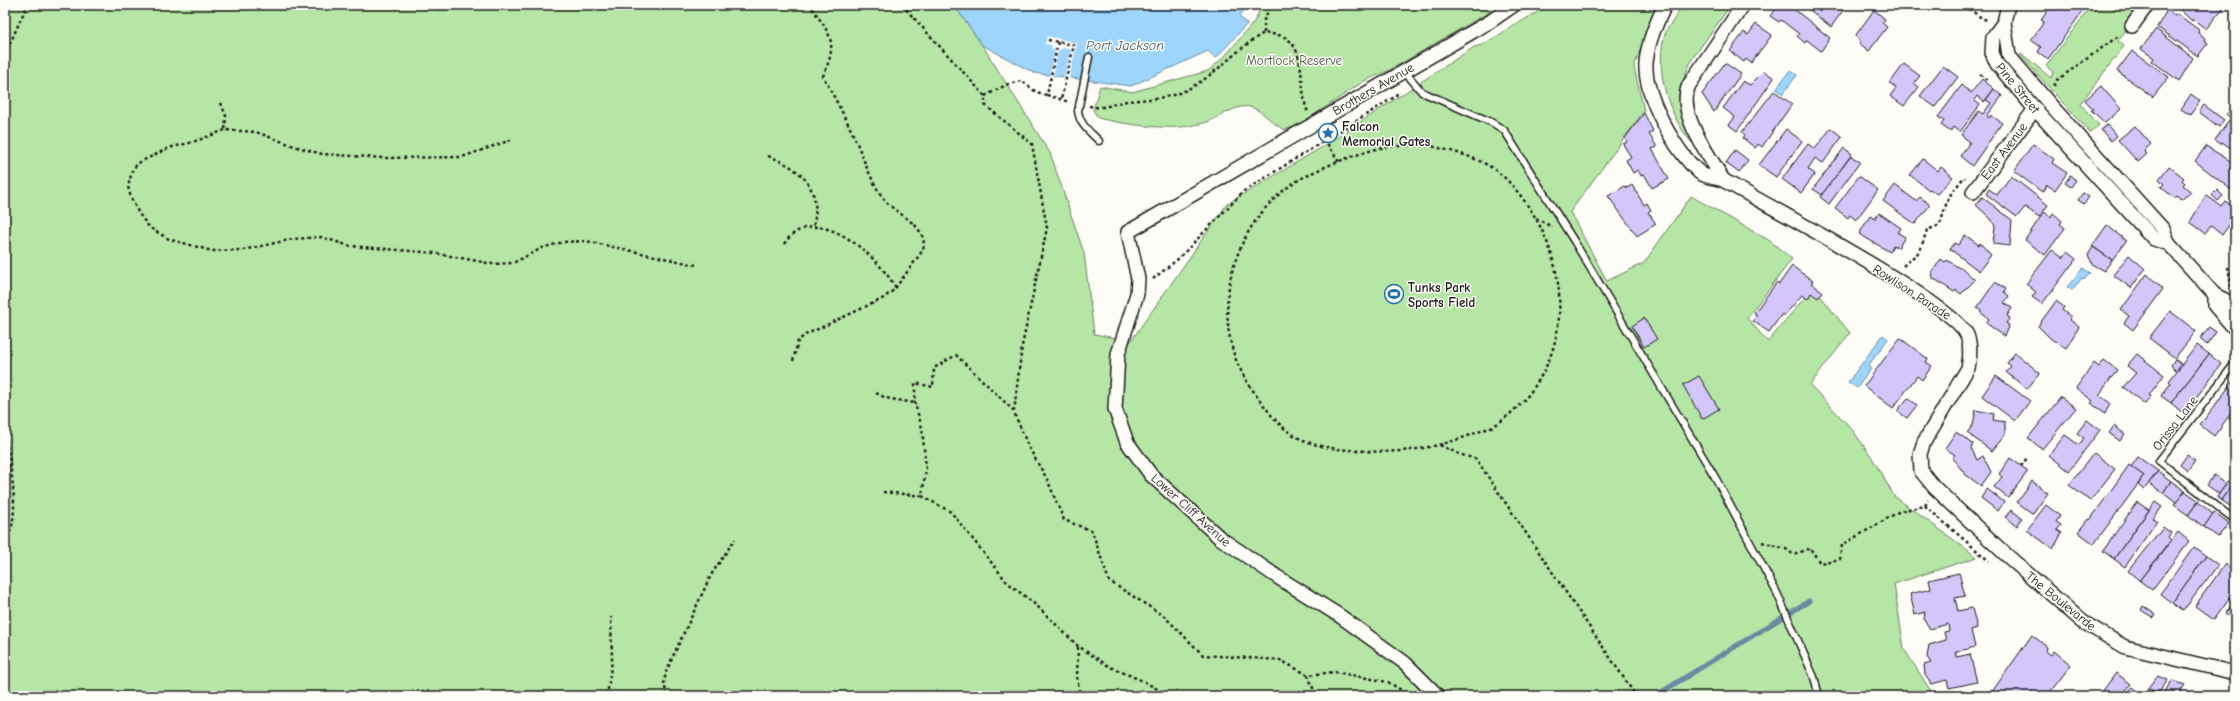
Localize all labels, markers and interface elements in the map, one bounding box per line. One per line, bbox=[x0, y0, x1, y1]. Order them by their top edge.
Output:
water label: Port Jackson bbox=[1086, 37, 1164, 54]
park label: Mortlock Reserve bbox=[1246, 53, 1343, 68]
street label: Brothers Avenue bbox=[1330, 59, 1417, 118]
street label: Pine Street bbox=[1993, 60, 2044, 117]
place label: Falcon Memorial Gates bbox=[1342, 119, 1431, 149]
street label: East Avenue bbox=[1978, 119, 2031, 183]
place icon: Falcon Memorial Gates bbox=[1317, 122, 1339, 144]
street label: Rowlison Parade bbox=[1870, 261, 1954, 323]
place label: Tunks Park Sports Field bbox=[1408, 280, 1475, 310]
sports icon: Tunks Park Sports Field bbox=[1383, 283, 1405, 305]
street label: Orissa Lane bbox=[2149, 392, 2201, 453]
street label: Lower Cliff Avenue bbox=[1148, 470, 1234, 550]
street label: The Boulevarde bbox=[2023, 568, 2099, 634]

